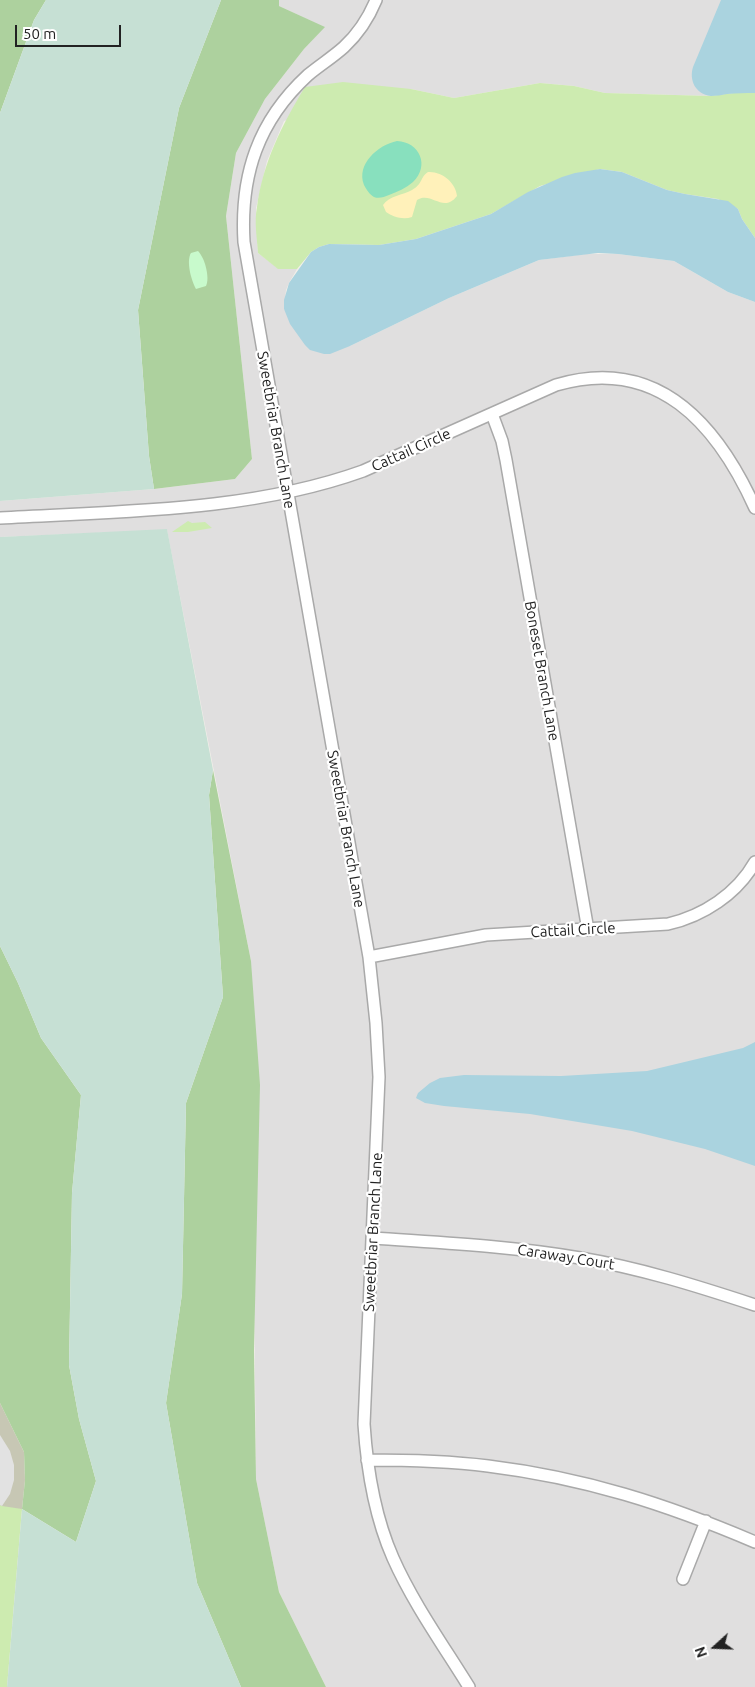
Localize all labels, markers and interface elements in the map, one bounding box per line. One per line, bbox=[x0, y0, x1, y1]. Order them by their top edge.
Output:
scale bar bbox=[18, 15, 124, 47]
text: 50 m bbox=[23, 25, 56, 42]
street label: Sweetbriar Branch Lane bbox=[253, 350, 299, 510]
street label: Cattail Circle bbox=[368, 424, 454, 476]
street label: Boneset Branch Lane bbox=[521, 600, 563, 742]
street label: Sweetbriar Branch Lane bbox=[323, 749, 369, 909]
street label: Cattail Circle bbox=[530, 919, 616, 941]
street label: Sweetbriar Branch Lane bbox=[360, 1152, 386, 1312]
street label: Caraway Court bbox=[516, 1240, 616, 1274]
north arrow bbox=[690, 1622, 740, 1672]
text: N bbox=[692, 1644, 710, 1660]

